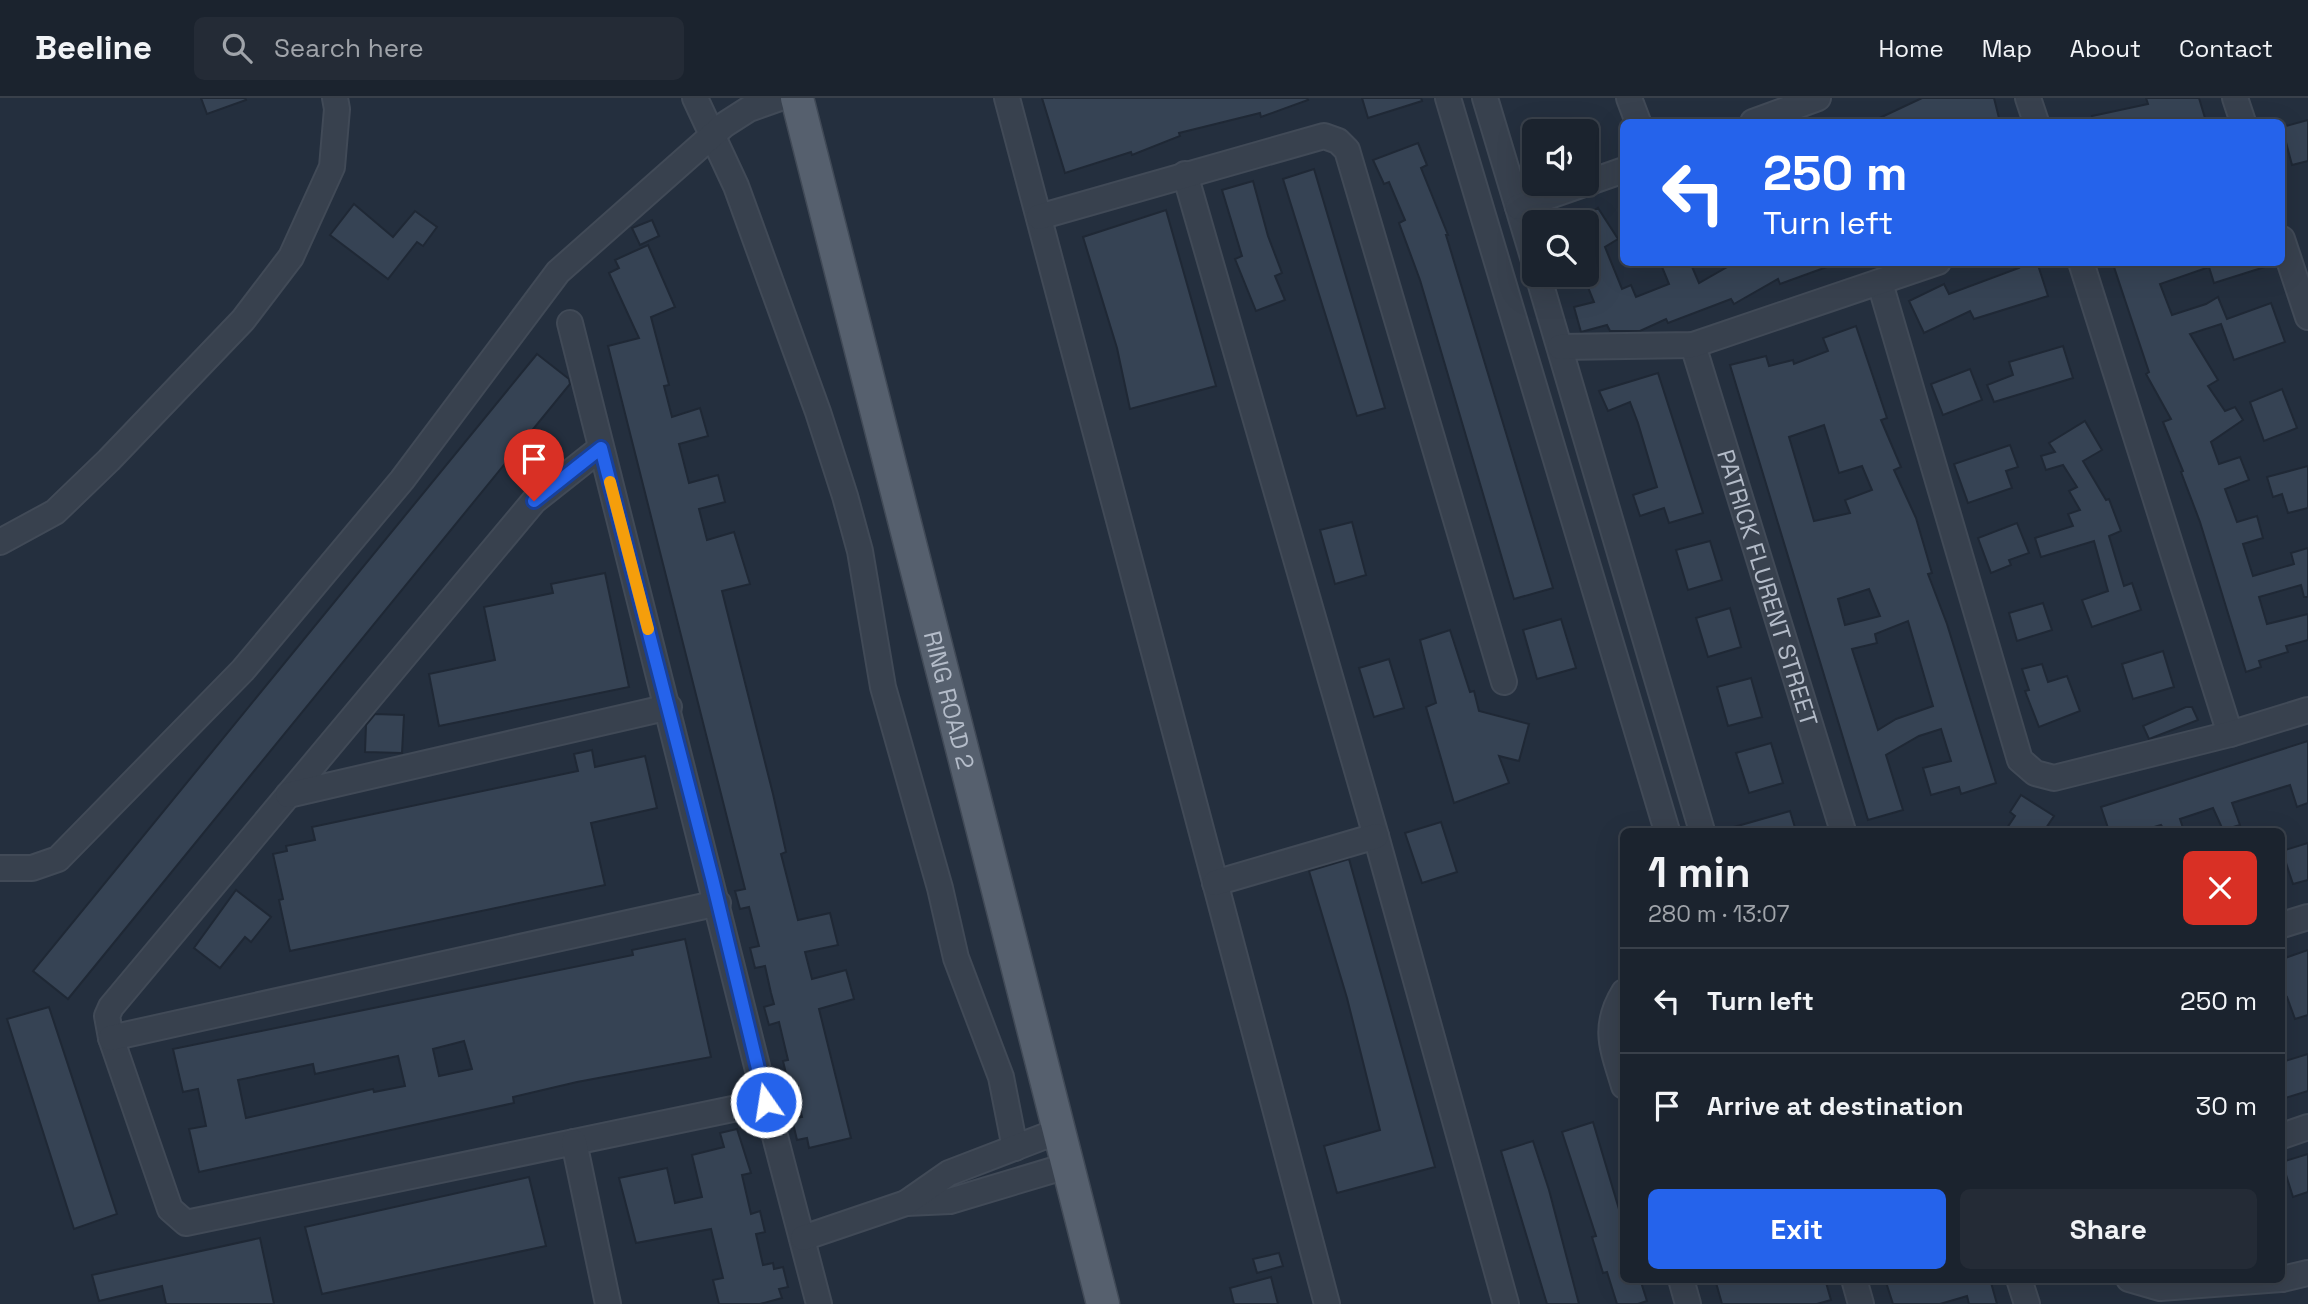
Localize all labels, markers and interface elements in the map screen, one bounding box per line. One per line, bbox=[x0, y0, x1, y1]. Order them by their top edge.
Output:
search box bbox=[194, 17, 684, 80]
text: Beeline bbox=[35, 27, 152, 69]
icon: search bbox=[218, 29, 256, 67]
text: Search here bbox=[274, 31, 424, 65]
text: Home bbox=[1878, 33, 1944, 64]
text: Map bbox=[1982, 33, 2032, 64]
text: About bbox=[2070, 33, 2141, 64]
text: Contact bbox=[2179, 33, 2273, 64]
map controls bbox=[1522, 119, 1599, 287]
button: sound bbox=[1522, 119, 1599, 196]
text: 250 m bbox=[1763, 142, 1908, 204]
icon: left bbox=[1648, 147, 1739, 238]
text: Turn left bbox=[1763, 203, 1893, 243]
button: search bbox=[1522, 210, 1599, 287]
pin bbox=[504, 429, 564, 501]
icon: arrive bbox=[515, 440, 553, 478]
street label: PATRICK FLURENT STREET bbox=[1711, 445, 1825, 730]
street label: RING ROAD 2 bbox=[917, 627, 982, 772]
text: 1 min bbox=[1648, 846, 1751, 899]
button: close bbox=[2183, 851, 2257, 925]
text: 280 m · 13:07 bbox=[1648, 899, 1789, 929]
icon: left bbox=[1648, 982, 1686, 1020]
text: Turn left bbox=[1707, 984, 1814, 1018]
text: 250 m bbox=[2180, 984, 2257, 1018]
position arrow bbox=[729, 1065, 803, 1139]
icon: arrive bbox=[1648, 1087, 1686, 1125]
text: Arrive at destination bbox=[1707, 1089, 1964, 1123]
text: 30 m bbox=[2196, 1089, 2257, 1123]
button: Exit bbox=[1648, 1189, 1946, 1269]
button: Share bbox=[1960, 1189, 2257, 1269]

